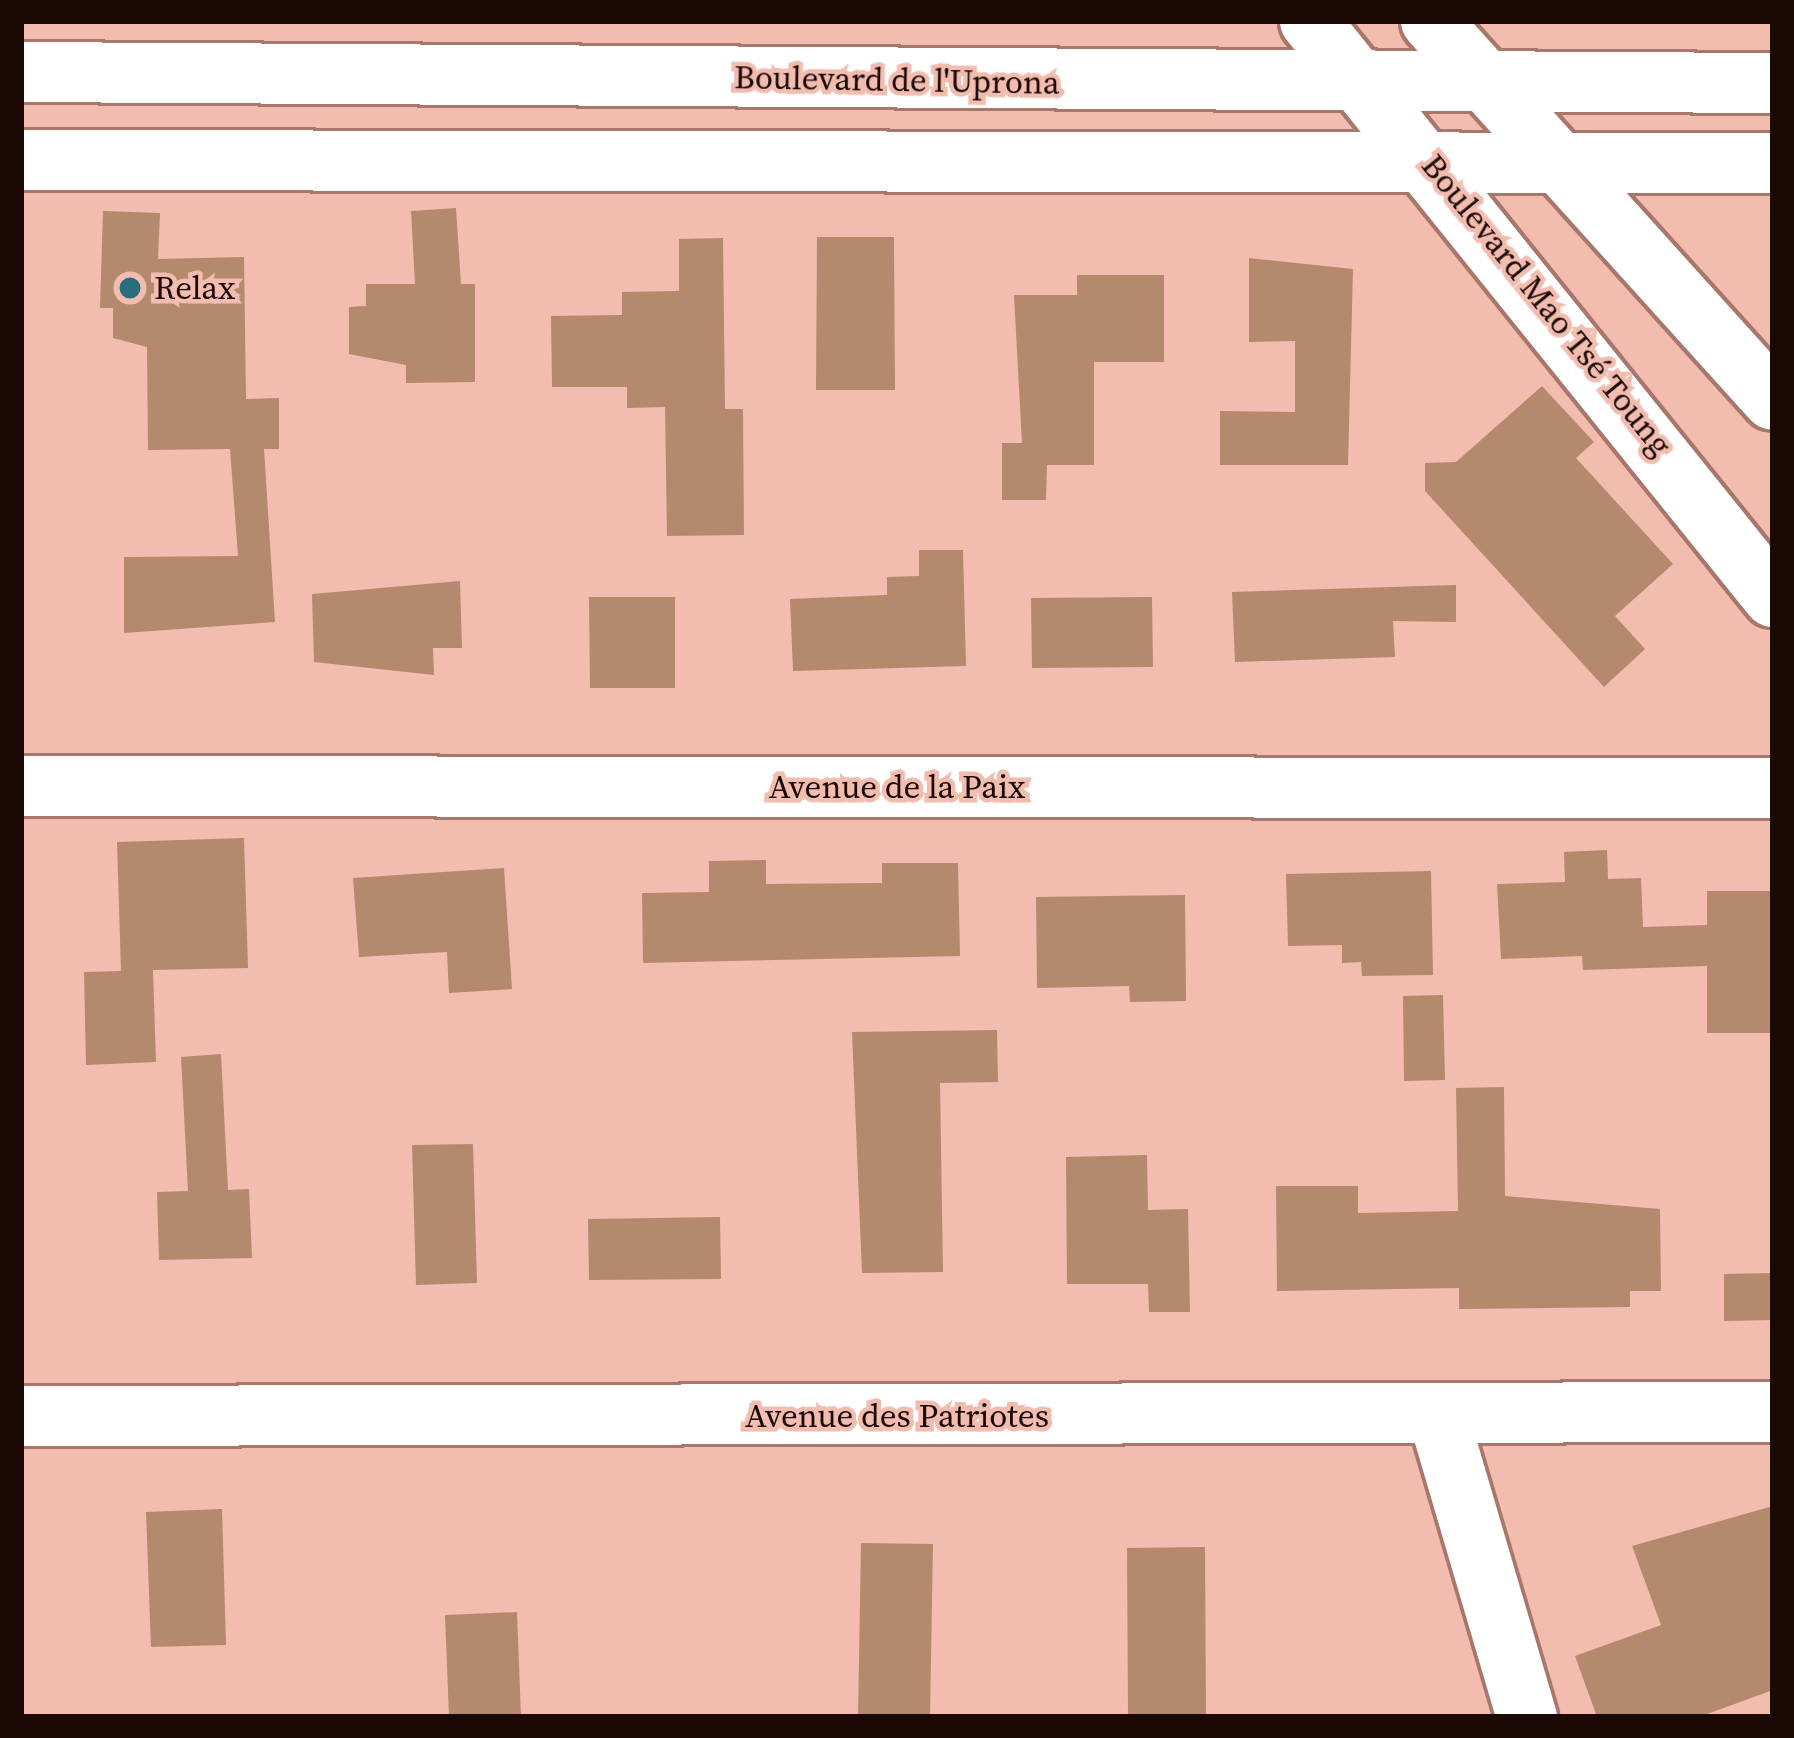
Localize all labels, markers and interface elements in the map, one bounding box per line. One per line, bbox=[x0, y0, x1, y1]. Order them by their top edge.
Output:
street label: Boulevard de l'Uprona bbox=[734, 57, 1060, 103]
street label: Boulevard Mao Tsé Toung bbox=[1413, 146, 1681, 464]
place label: Relax bbox=[154, 268, 235, 308]
marker: Relax bbox=[117, 275, 143, 301]
street label: Avenue de la Paix bbox=[769, 767, 1025, 807]
street label: Avenue des Patriotes bbox=[745, 1396, 1049, 1436]

